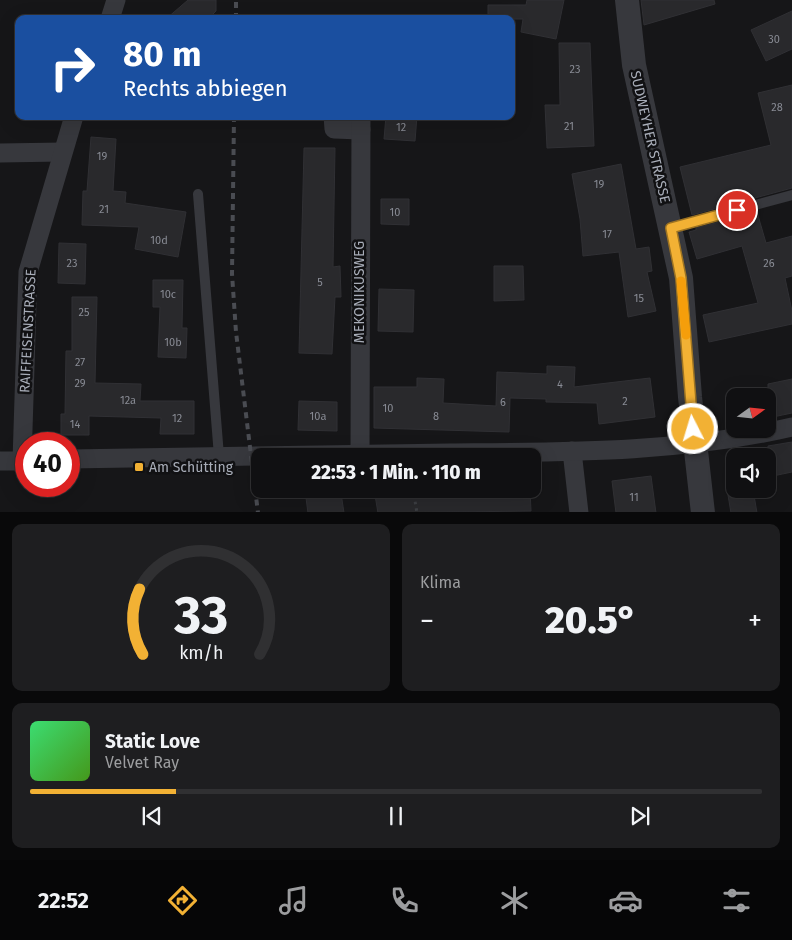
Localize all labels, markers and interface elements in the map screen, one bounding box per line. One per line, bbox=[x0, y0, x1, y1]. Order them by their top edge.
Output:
text: 80 m bbox=[123, 33, 202, 75]
house number: 30 bbox=[768, 33, 780, 46]
icon: right bbox=[40, 35, 105, 100]
house number: 23 bbox=[570, 63, 580, 76]
street label: SUDWEYHER STRASSE bbox=[626, 69, 674, 205]
text: Rechts abbiegen bbox=[123, 75, 288, 102]
house number: 28 bbox=[771, 101, 783, 114]
house number: 21 bbox=[564, 120, 574, 133]
house number: 12 bbox=[396, 121, 406, 134]
house number: 19 bbox=[97, 150, 107, 163]
house number: 19 bbox=[594, 178, 604, 191]
pin bbox=[716, 189, 758, 231]
icon: arrive bbox=[723, 196, 751, 224]
house number: 21 bbox=[99, 203, 109, 216]
house number: 10 bbox=[390, 206, 400, 219]
house number: 17 bbox=[602, 228, 612, 241]
house number: 10d bbox=[150, 234, 168, 247]
street label: MEKONIKUSWEG bbox=[351, 241, 368, 343]
house number: 23 bbox=[67, 257, 77, 270]
house number: 26 bbox=[763, 257, 775, 270]
street label: RAIFFEISENSTRASSE bbox=[16, 268, 40, 394]
house number: 5 bbox=[317, 276, 323, 289]
house number: 10c bbox=[160, 288, 176, 301]
house number: 15 bbox=[634, 292, 645, 305]
house number: 25 bbox=[79, 306, 90, 319]
house number: 10b bbox=[164, 336, 182, 349]
house number: 27 bbox=[75, 356, 85, 369]
house number: 29 bbox=[74, 377, 86, 390]
house number: 4 bbox=[557, 378, 563, 391]
north arrow bbox=[726, 388, 776, 438]
map controls bbox=[726, 388, 776, 498]
house number: 12a bbox=[120, 394, 136, 407]
house number: 2 bbox=[622, 395, 628, 408]
house number: 6 bbox=[500, 396, 506, 409]
house number: 10 bbox=[383, 402, 393, 415]
position arrow bbox=[666, 402, 718, 454]
house number: 10a bbox=[310, 410, 326, 423]
house number: 8 bbox=[433, 410, 439, 423]
house number: 12 bbox=[172, 412, 182, 425]
house number: 14 bbox=[70, 418, 80, 431]
speed limit sign: 40 bbox=[15, 432, 80, 497]
button: sound bbox=[726, 448, 776, 498]
place label: Am Schütting bbox=[149, 459, 234, 476]
marker: Am Schütting bbox=[133, 461, 145, 473]
text: 22:53 · 1 Min. · 110 m bbox=[311, 461, 481, 484]
house number: 11 bbox=[629, 491, 639, 504]
text: Klima bbox=[420, 573, 461, 592]
text: 33 bbox=[173, 584, 228, 647]
text: 20.5° bbox=[545, 597, 637, 643]
text: − bbox=[420, 604, 434, 637]
text: + bbox=[748, 604, 762, 637]
text: km/h bbox=[179, 642, 223, 664]
text: Static Love bbox=[105, 730, 200, 753]
text: Velvet Ray bbox=[105, 753, 179, 772]
icon: previous bbox=[138, 802, 166, 830]
icon: pause bbox=[382, 802, 410, 830]
icon: next bbox=[626, 802, 654, 830]
icon: directions bbox=[165, 883, 200, 918]
icon: music bbox=[276, 883, 311, 918]
icon: phone bbox=[387, 883, 422, 918]
icon: climate bbox=[497, 883, 532, 918]
icon: car bbox=[608, 883, 643, 918]
icon: filters bbox=[719, 883, 754, 918]
text: 22:52 bbox=[38, 887, 89, 914]

